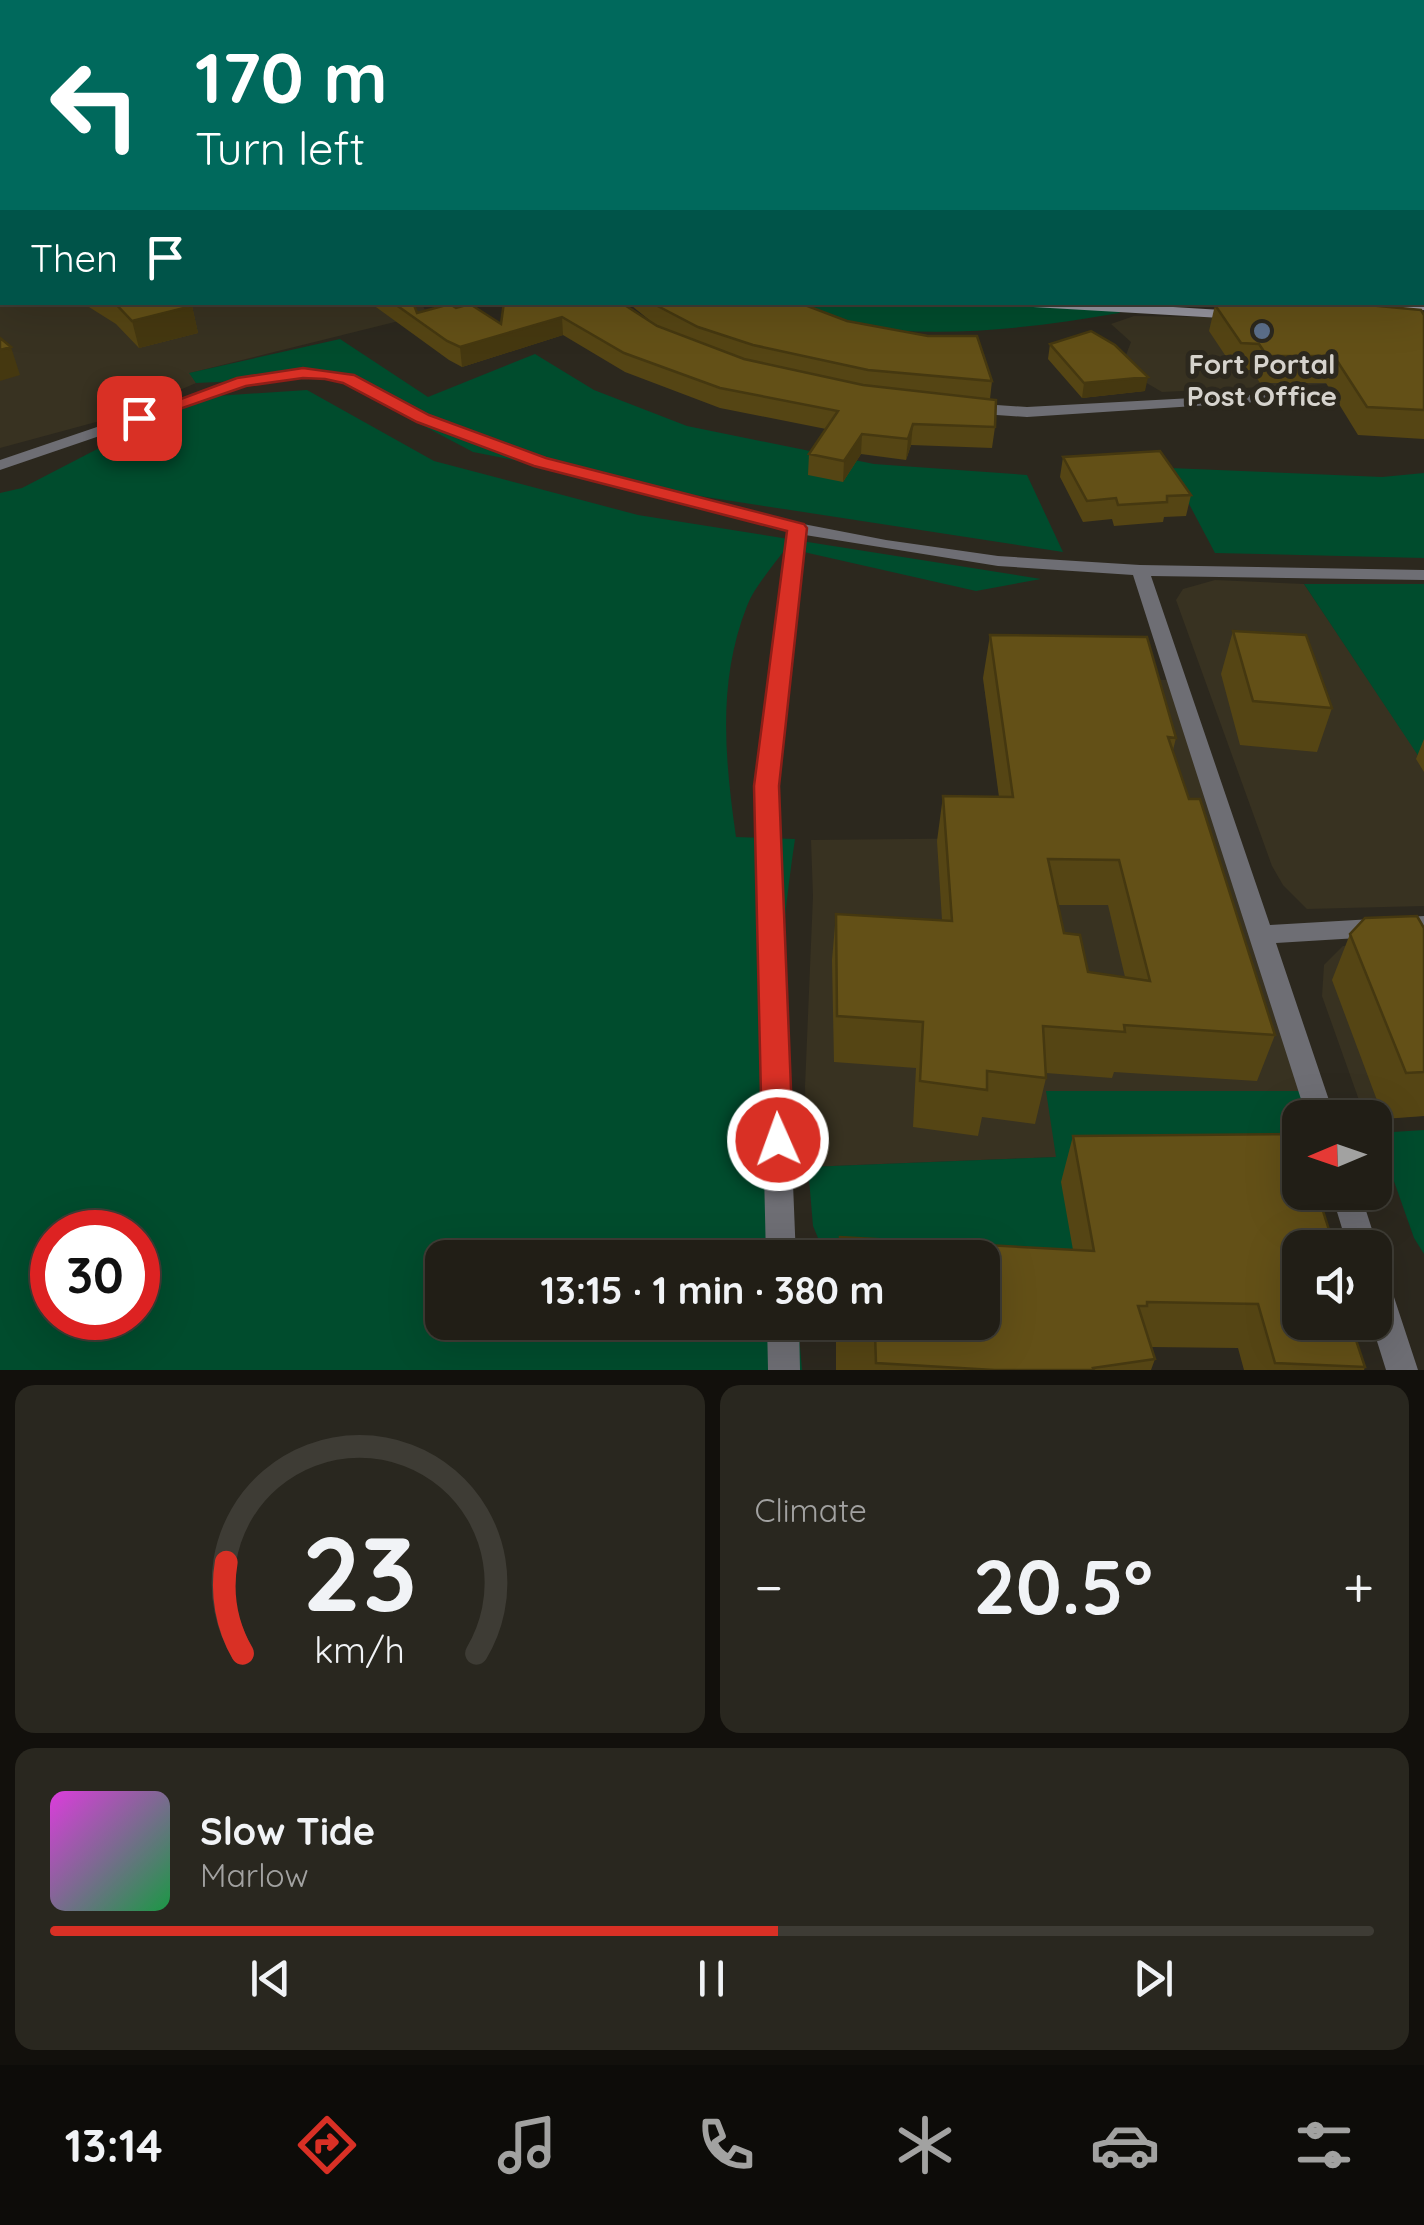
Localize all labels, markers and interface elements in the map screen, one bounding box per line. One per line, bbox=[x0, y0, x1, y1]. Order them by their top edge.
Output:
text: 170 m bbox=[195, 33, 388, 121]
icon: left bbox=[30, 40, 160, 170]
text: Turn left bbox=[195, 120, 365, 176]
icon: arrive bbox=[138, 230, 193, 285]
text: Then bbox=[30, 234, 118, 282]
marker: Fort Portal Post Office bbox=[1251, 320, 1273, 342]
place label: Fort Portal Post Office bbox=[1187, 346, 1337, 413]
pin bbox=[97, 376, 182, 461]
icon: arrive bbox=[112, 391, 167, 446]
position arrow bbox=[726, 1088, 830, 1192]
north arrow bbox=[1282, 1100, 1392, 1210]
map controls bbox=[1282, 1100, 1392, 1340]
speed limit sign: 30 bbox=[30, 1210, 160, 1340]
button: sound bbox=[1282, 1230, 1392, 1340]
text: 13:15 · 1 min · 380 m bbox=[541, 1266, 884, 1314]
text: Climate bbox=[755, 1490, 867, 1530]
text: 23 bbox=[302, 1507, 417, 1637]
text: 20.5° bbox=[973, 1539, 1153, 1633]
text: − bbox=[755, 1552, 783, 1621]
text: + bbox=[1343, 1552, 1374, 1621]
text: km/h bbox=[314, 1627, 405, 1672]
text: Slow Tide bbox=[200, 1807, 375, 1855]
text: Marlow bbox=[200, 1855, 309, 1895]
icon: previous bbox=[243, 1951, 298, 2006]
icon: pause bbox=[684, 1951, 739, 2006]
icon: next bbox=[1126, 1951, 1181, 2006]
icon: directions bbox=[292, 2110, 362, 2180]
icon: music bbox=[492, 2110, 562, 2180]
icon: phone bbox=[691, 2110, 761, 2180]
icon: climate bbox=[890, 2110, 960, 2180]
icon: car bbox=[1090, 2110, 1160, 2180]
icon: filters bbox=[1289, 2110, 1359, 2180]
text: 13:14 bbox=[65, 2117, 163, 2173]

